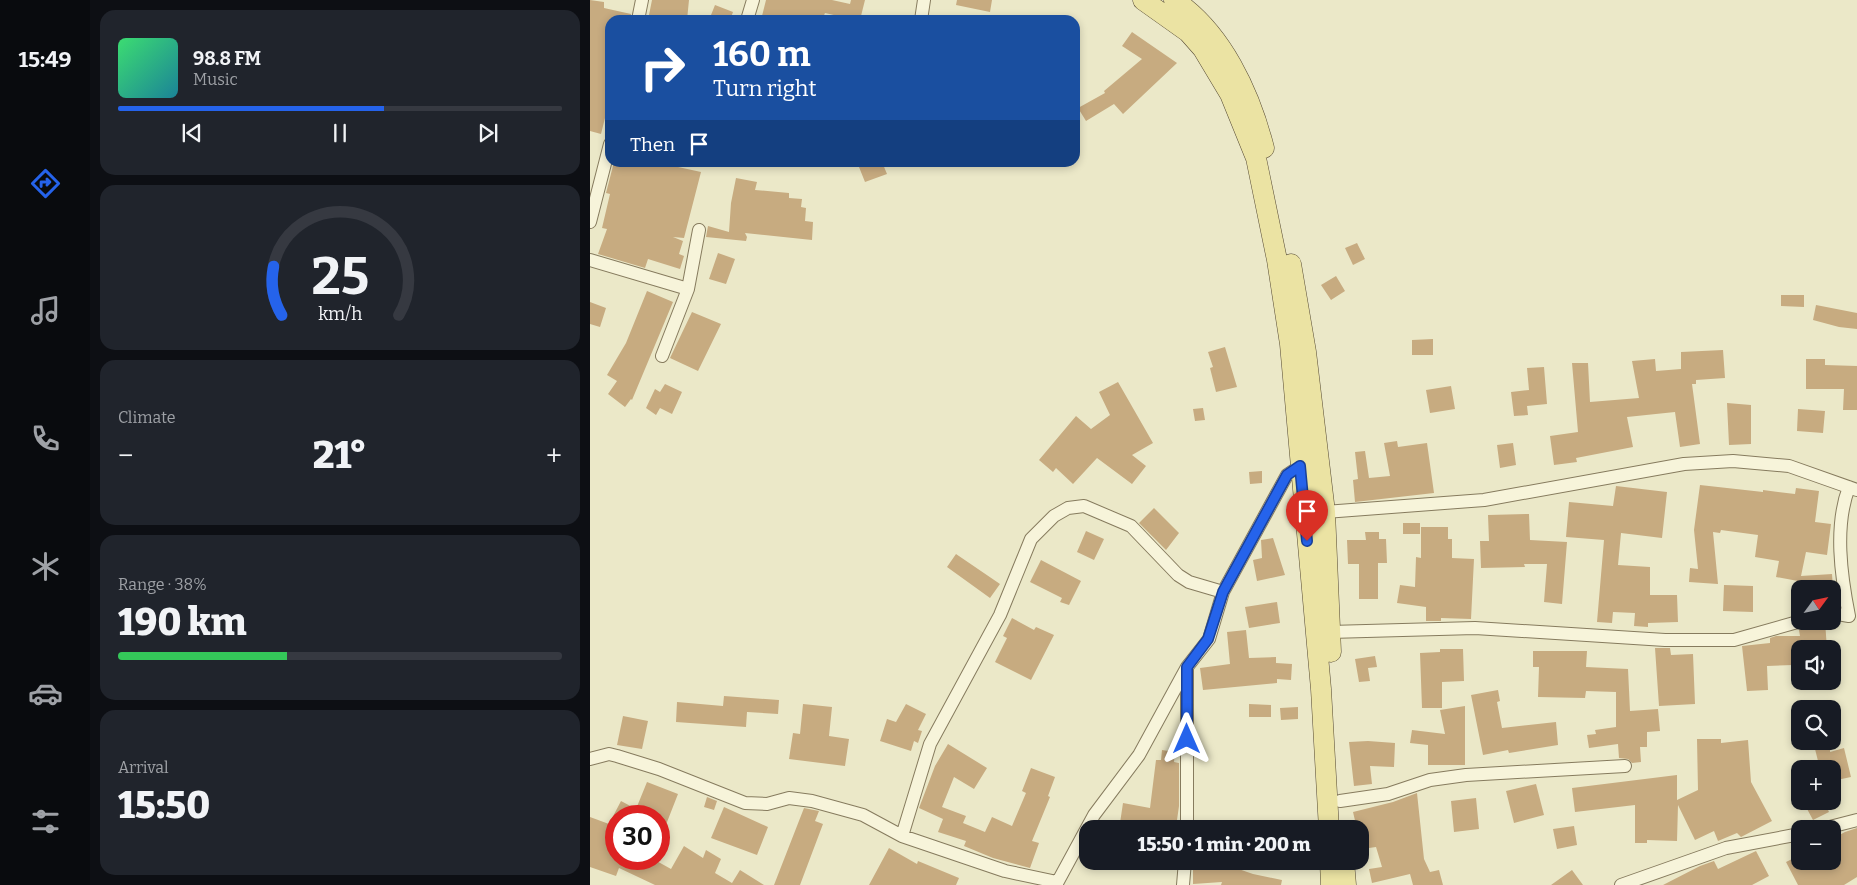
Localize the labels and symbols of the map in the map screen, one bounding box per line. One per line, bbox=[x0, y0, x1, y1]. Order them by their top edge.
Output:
pin bbox=[1286, 490, 1328, 541]
north arrow bbox=[1791, 580, 1841, 630]
position arrow bbox=[1160, 712, 1212, 764]
speed limit sign: 30 bbox=[605, 805, 670, 870]

